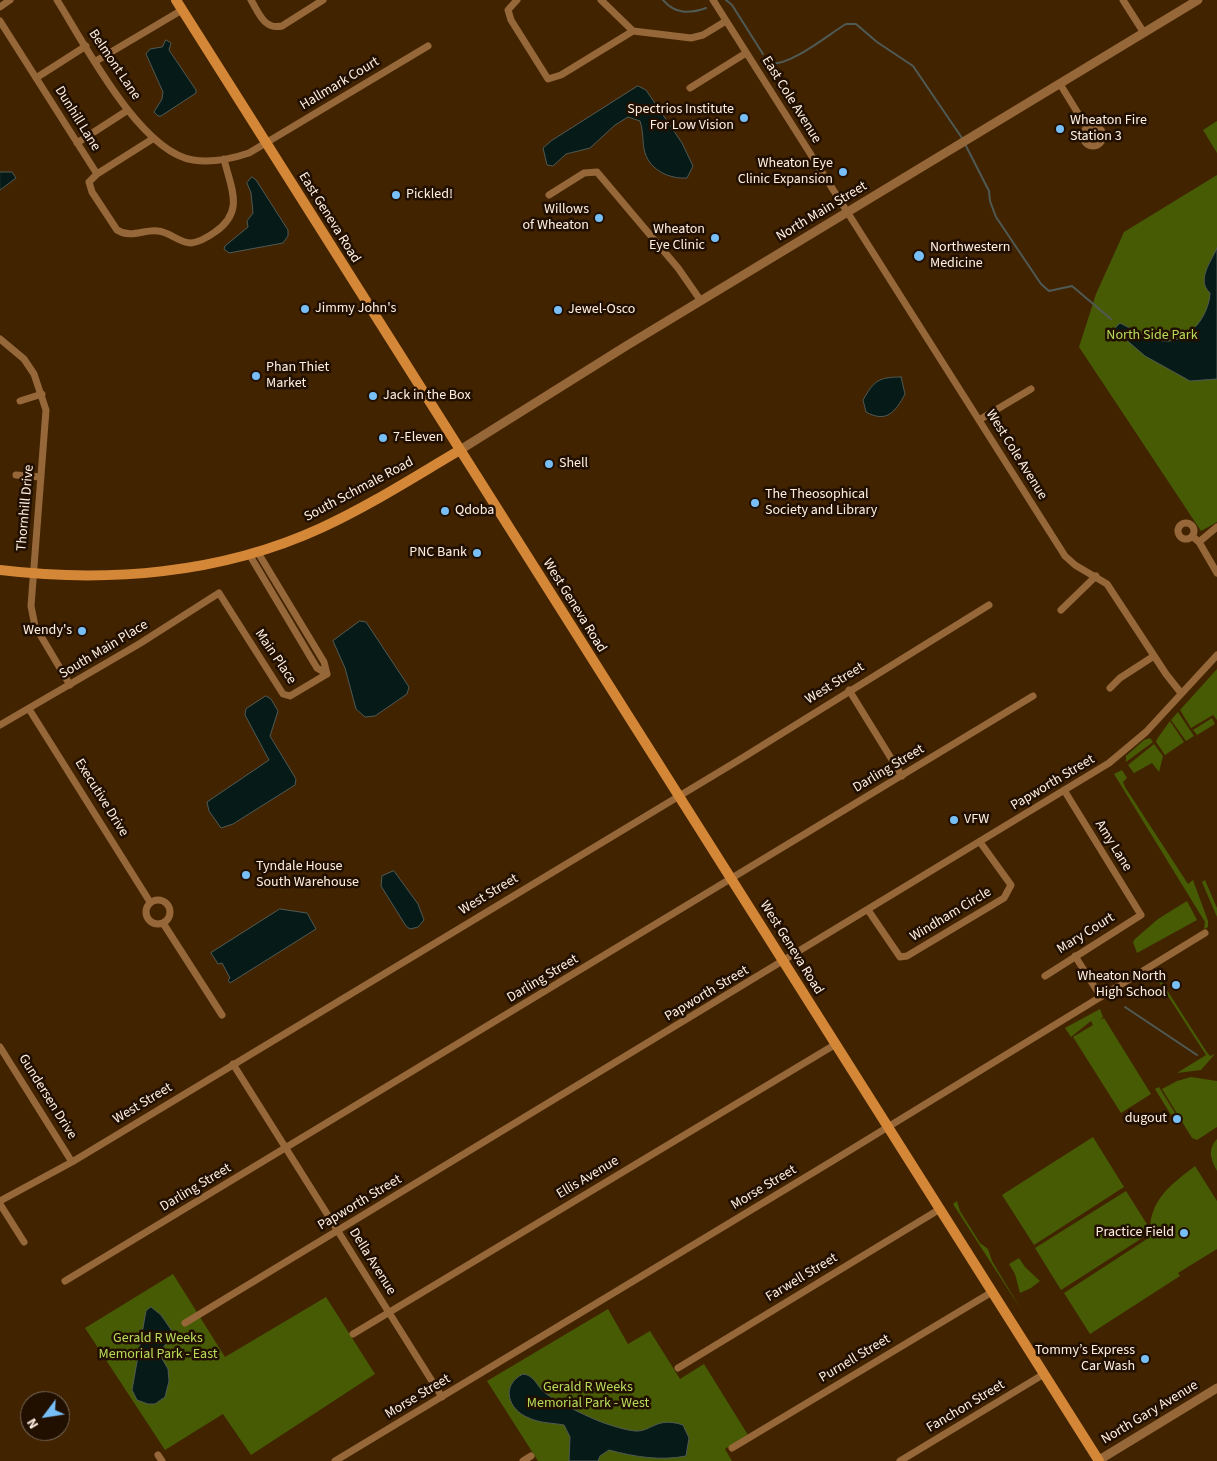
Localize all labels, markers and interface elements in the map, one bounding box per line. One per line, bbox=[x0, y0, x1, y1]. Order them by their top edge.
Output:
street label: Belmont Lane bbox=[84, 26, 144, 104]
street label: East Cole Avenue bbox=[757, 53, 825, 147]
street label: Hallmark Court bbox=[297, 54, 383, 114]
street label: Dunhill Lane bbox=[50, 83, 104, 155]
place label: Spectrios Institute For Low Vision bbox=[627, 102, 734, 134]
marker: Spectrios Institute For Low Vision bbox=[738, 112, 750, 124]
place label: Wheaton Fire Station 3 bbox=[1070, 113, 1147, 146]
marker: Wheaton Fire Station 3 bbox=[1054, 123, 1066, 135]
place label: Wheaton Eye Clinic Expansion bbox=[738, 156, 833, 188]
marker: Wheaton Eye Clinic Expansion bbox=[837, 166, 849, 178]
street label: East Geneva Road bbox=[294, 169, 364, 267]
street label: North Main Street bbox=[774, 178, 870, 246]
place label: Pickled! bbox=[406, 187, 453, 203]
marker: Pickled! bbox=[390, 189, 402, 201]
place label: Willows of Wheaton bbox=[523, 202, 589, 234]
marker: Willows of Wheaton bbox=[593, 212, 605, 224]
place label: Wheaton Eye Clinic bbox=[649, 222, 705, 254]
marker: Wheaton Eye Clinic bbox=[709, 232, 721, 244]
place label: Northwestern Medicine bbox=[930, 240, 1010, 272]
marker: Northwestern Medicine bbox=[912, 249, 926, 263]
place label: Jimmy John's bbox=[315, 301, 396, 317]
place label: Jewel-Osco bbox=[568, 302, 635, 318]
marker: Jimmy John's bbox=[299, 303, 311, 315]
marker: Jewel-Osco bbox=[552, 304, 564, 316]
park label: North Side Park bbox=[1106, 328, 1198, 344]
place label: Phan Thiet Market bbox=[266, 360, 329, 392]
marker: Phan Thiet Market bbox=[250, 370, 262, 382]
place label: Jack in the Box bbox=[383, 388, 471, 404]
marker: Jack in the Box bbox=[367, 390, 379, 402]
street label: West Cole Avenue bbox=[982, 407, 1050, 503]
place label: 7-Eleven bbox=[393, 430, 443, 446]
marker: 7-Eleven bbox=[377, 432, 389, 444]
street label: South Schmale Road bbox=[301, 454, 417, 526]
place label: Shell bbox=[559, 456, 588, 472]
marker: Shell bbox=[543, 458, 555, 470]
street label: Thornhill Drive bbox=[14, 464, 38, 552]
place label: The Theosophical Society and Library bbox=[765, 487, 877, 520]
marker: The Theosophical Society and Library bbox=[749, 497, 761, 509]
place label: Qdoba bbox=[455, 503, 494, 519]
marker: Qdoba bbox=[439, 505, 451, 517]
place label: PNC Bank bbox=[409, 545, 467, 561]
marker: PNC Bank bbox=[471, 547, 483, 559]
street label: West Geneva Road bbox=[538, 556, 610, 656]
street label: South Main Place bbox=[57, 617, 151, 683]
place label: Wendy's bbox=[23, 623, 72, 639]
marker: Wendy's bbox=[76, 625, 88, 637]
street label: Main Place bbox=[251, 626, 299, 688]
street label: West Street bbox=[803, 659, 867, 709]
street label: Darling Street bbox=[850, 741, 928, 797]
street label: Papworth Street bbox=[1008, 751, 1098, 815]
street label: Executive Drive bbox=[70, 756, 132, 840]
place label: VFW bbox=[964, 812, 989, 828]
marker: VFW bbox=[948, 814, 960, 826]
street label: Amy Lane bbox=[1091, 817, 1135, 875]
place label: Tyndale House South Warehouse bbox=[256, 859, 359, 892]
marker: Tyndale House South Warehouse bbox=[240, 869, 252, 881]
street label: West Street bbox=[456, 871, 522, 919]
street label: Windham Circle bbox=[907, 884, 995, 946]
street label: West Geneva Road bbox=[755, 898, 827, 998]
street label: Mary Court bbox=[1054, 910, 1118, 958]
street label: Darling Street bbox=[504, 951, 582, 1007]
street label: Papworth Street bbox=[662, 962, 752, 1026]
place label: Wheaton North High School bbox=[1077, 969, 1166, 1002]
marker: Wheaton North High School bbox=[1170, 979, 1182, 991]
street label: Gundersen Drive bbox=[14, 1051, 80, 1143]
street label: West Street bbox=[110, 1080, 176, 1128]
place label: dugout bbox=[1125, 1111, 1167, 1127]
marker: dugout bbox=[1171, 1113, 1183, 1125]
street label: Ellis Avenue bbox=[554, 1153, 622, 1203]
street label: Darling Street bbox=[157, 1160, 235, 1216]
street label: Morse Street bbox=[728, 1162, 800, 1214]
street label: Papworth Street bbox=[315, 1171, 405, 1235]
street label: Della Avenue bbox=[345, 1225, 399, 1299]
place label: Practice Field bbox=[1096, 1225, 1174, 1241]
marker: Practice Field bbox=[1178, 1227, 1190, 1239]
street label: Farwell Street bbox=[763, 1250, 841, 1306]
park label: Gerald R Weeks Memorial Park - East bbox=[99, 1331, 217, 1364]
street label: Purnell Street bbox=[816, 1331, 894, 1387]
place label: Tommy’s Express Car Wash bbox=[1035, 1343, 1135, 1375]
marker: Tommy’s Express Car Wash bbox=[1139, 1353, 1151, 1365]
street label: Morse Street bbox=[382, 1371, 454, 1423]
street label: Fanchon Street bbox=[924, 1377, 1008, 1437]
street label: North Gary Avenue bbox=[1099, 1377, 1201, 1449]
park label: Gerald R Weeks Memorial Park - West bbox=[527, 1380, 649, 1412]
north arrow bbox=[20, 1391, 70, 1441]
text: N bbox=[22, 1414, 44, 1432]

